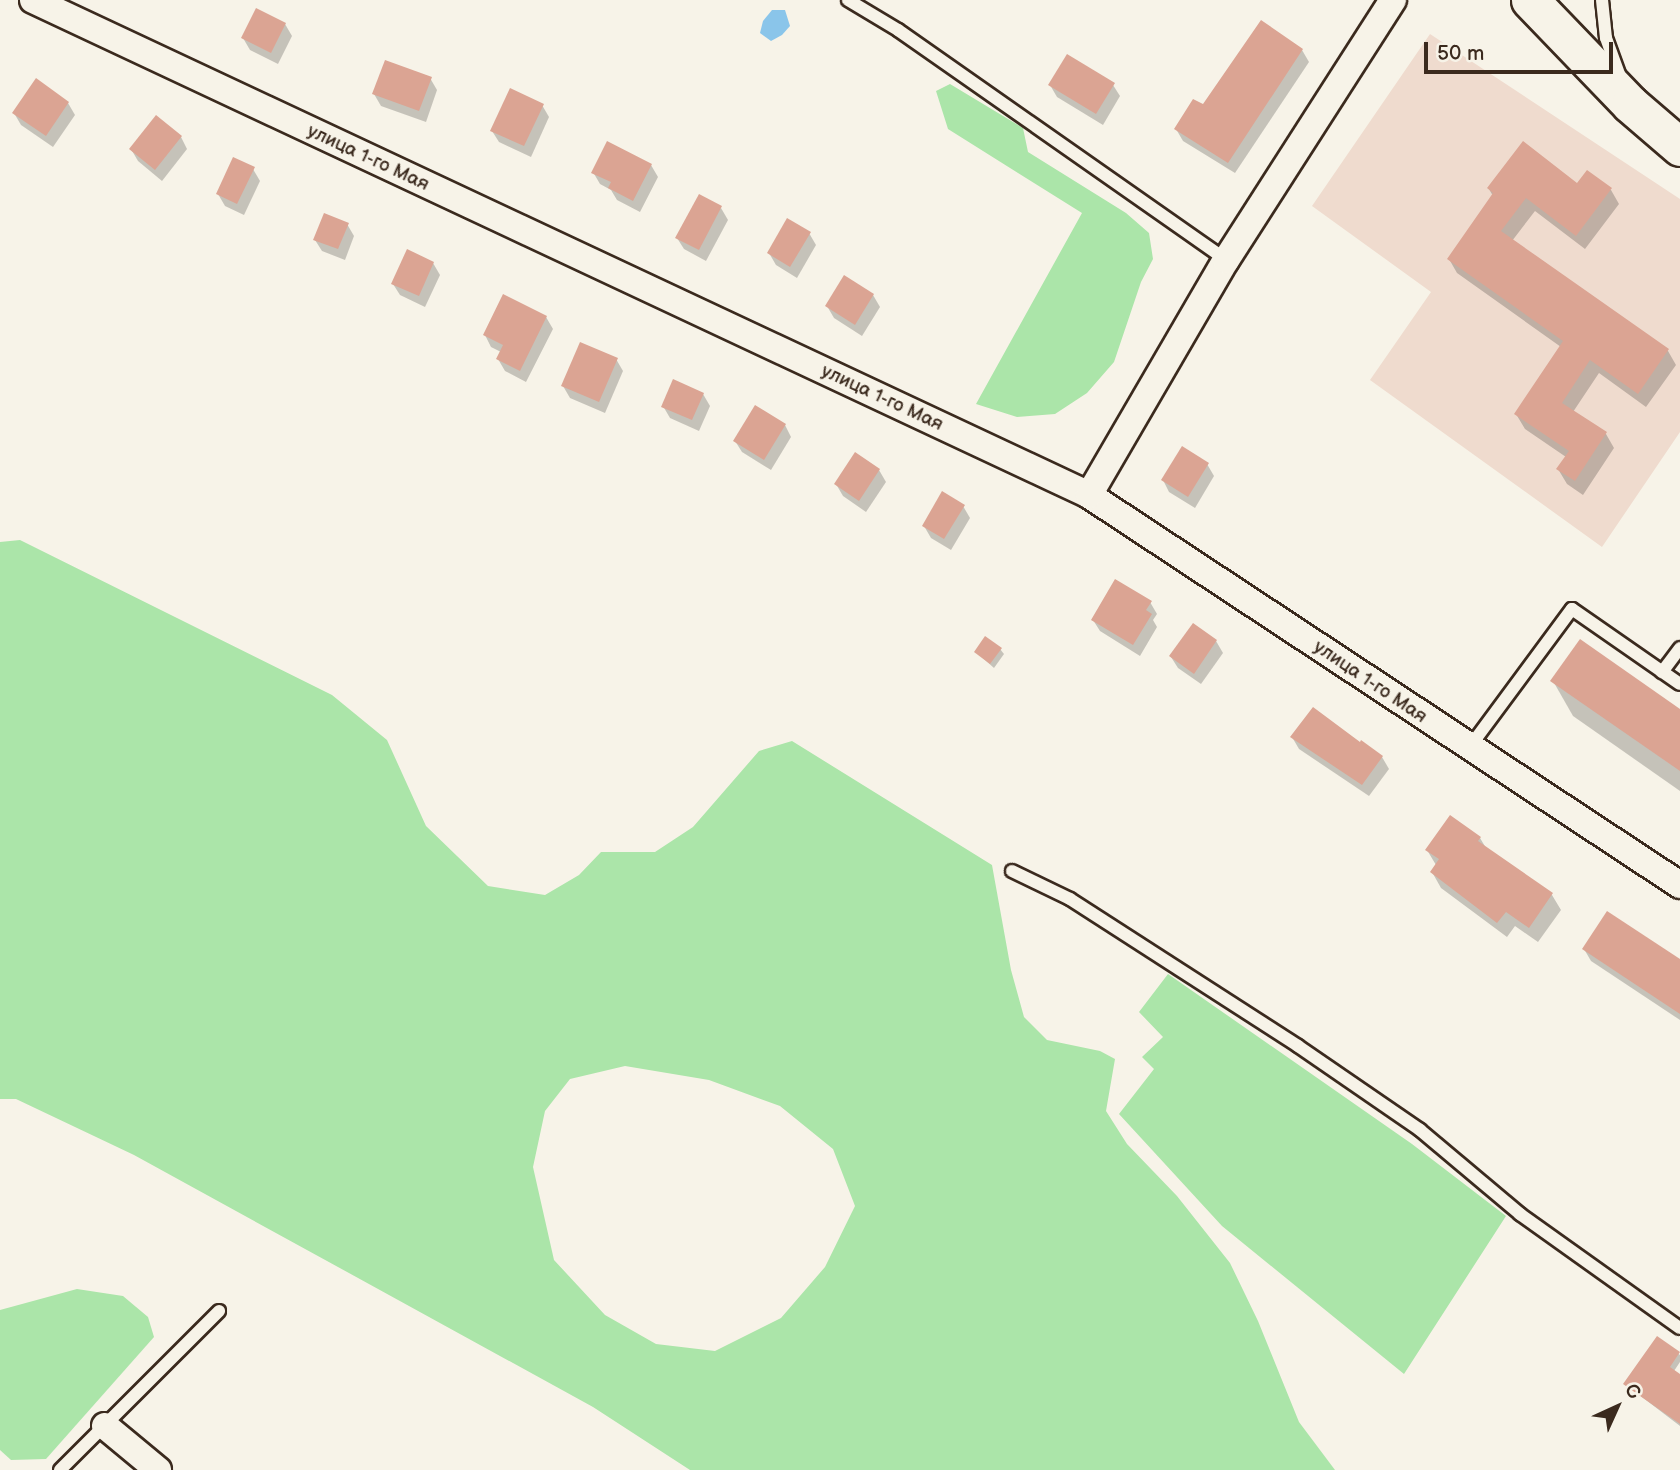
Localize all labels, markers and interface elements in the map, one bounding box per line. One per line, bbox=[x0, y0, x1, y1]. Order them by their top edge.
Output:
scale bar bbox=[1428, 28, 1617, 72]
text: 50 m bbox=[1437, 41, 1484, 66]
street label: улица 1-го Мая bbox=[304, 120, 432, 196]
street label: улица 1-го Мая bbox=[818, 360, 946, 436]
street label: улица 1-го Мая bbox=[1309, 636, 1431, 728]
north arrow bbox=[1582, 1372, 1652, 1442]
text: С bbox=[1619, 1379, 1645, 1405]

